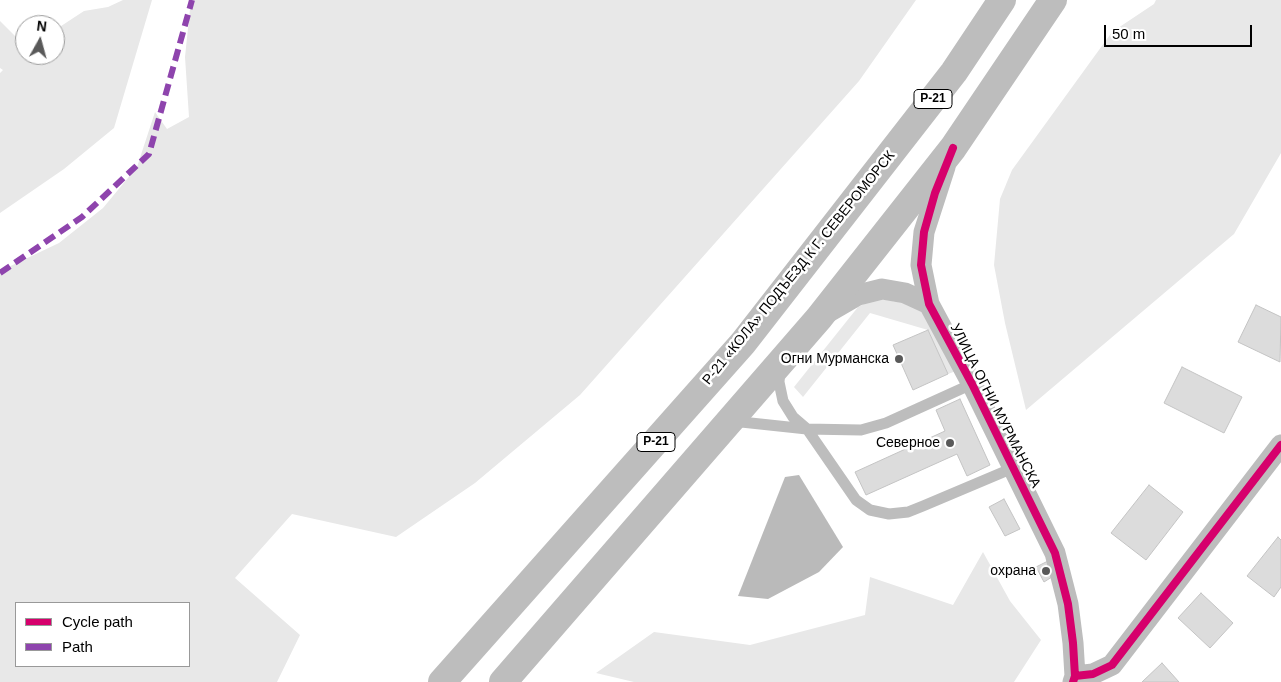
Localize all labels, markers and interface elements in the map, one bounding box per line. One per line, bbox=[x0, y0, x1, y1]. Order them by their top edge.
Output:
north arrow bbox=[15, 15, 65, 65]
scale bar bbox=[1106, 15, 1254, 47]
text: N bbox=[36, 18, 48, 35]
text: 50 m bbox=[1112, 25, 1145, 42]
road number: Р-21 bbox=[914, 90, 952, 108]
street label: Р-21 «КОЛА» ПОДЪЕЗД К Г. СЕВЕРОМОРСК bbox=[699, 148, 899, 388]
street label: УЛИЦА ОГНИ МУРМАНСКА bbox=[946, 321, 1044, 491]
place label: Огни Мурманска bbox=[781, 351, 889, 367]
marker: Огни Мурманска bbox=[893, 353, 905, 365]
road number: Р-21 bbox=[637, 432, 675, 452]
place label: Северное bbox=[876, 435, 940, 451]
marker: Северное bbox=[944, 437, 956, 449]
place label: охрана bbox=[990, 563, 1036, 579]
marker: охрана bbox=[1040, 565, 1052, 577]
legend bbox=[15, 602, 190, 667]
text: Cycle path bbox=[62, 613, 133, 630]
text: Path bbox=[62, 638, 93, 655]

